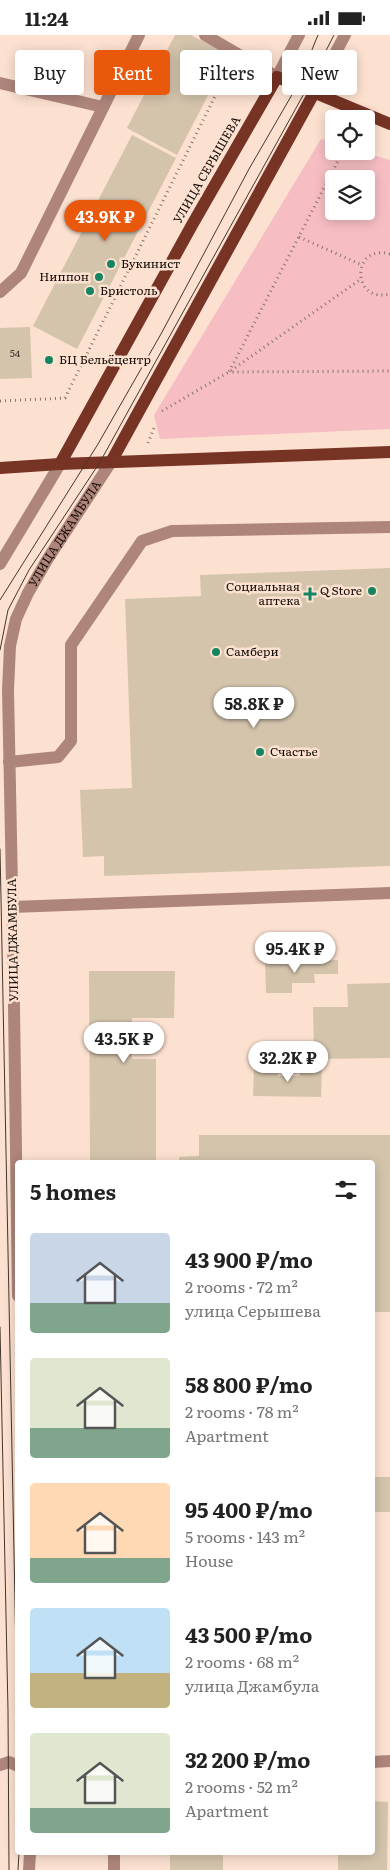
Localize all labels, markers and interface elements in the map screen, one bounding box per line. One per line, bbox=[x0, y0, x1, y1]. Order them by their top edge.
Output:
text: 11:24 bbox=[25, 4, 69, 32]
chip: Buy bbox=[15, 50, 84, 95]
chip: Rent bbox=[94, 50, 170, 95]
chip: Filters bbox=[180, 50, 272, 95]
chip: New bbox=[282, 50, 357, 95]
map controls bbox=[325, 110, 375, 220]
button: locate bbox=[325, 110, 375, 160]
street label: УЛИЦА СЕРЫШЕВА bbox=[168, 112, 244, 227]
button: layers bbox=[325, 170, 375, 220]
pin: 43.9K ₽ bbox=[59, 199, 151, 242]
text: 43.9K ₽ bbox=[75, 204, 135, 228]
place label: Букинист bbox=[121, 254, 180, 272]
marker: Букинист bbox=[105, 258, 117, 270]
place label: Ниппон bbox=[39, 267, 89, 285]
marker: Ниппон bbox=[93, 271, 105, 283]
place label: Бристоль bbox=[100, 281, 158, 299]
marker: Бристоль bbox=[84, 285, 96, 297]
house number: 54 bbox=[10, 345, 21, 360]
place label: БЦ Бельёцентр bbox=[59, 350, 151, 368]
marker: БЦ Бельёцентр bbox=[43, 354, 55, 366]
street label: УЛИЦА ДЖАМБУЛА bbox=[23, 476, 105, 590]
place label: Социальная аптека bbox=[226, 577, 301, 609]
place label: Q Store bbox=[320, 581, 362, 599]
marker: Q Store bbox=[366, 585, 378, 597]
marker: Социальная аптека bbox=[304, 588, 316, 600]
place label: Самбери bbox=[226, 642, 279, 660]
marker: Самбери bbox=[210, 646, 222, 658]
pin: 58.8K ₽ bbox=[208, 687, 300, 729]
text: 58.8K ₽ bbox=[224, 691, 284, 715]
place label: Счастье bbox=[270, 742, 318, 760]
marker: Счастье bbox=[254, 746, 266, 758]
street label: УЛИЦА ДЖАМБУЛА bbox=[2, 878, 22, 1002]
pin: 95.4K ₽ bbox=[249, 931, 341, 974]
text: 95.4K ₽ bbox=[266, 936, 324, 960]
pin: 43.5K ₽ bbox=[78, 1021, 170, 1064]
text: 43.5K ₽ bbox=[95, 1026, 153, 1050]
pin: 32.2K ₽ bbox=[242, 1041, 334, 1083]
text: 32.2K ₽ bbox=[259, 1045, 317, 1069]
text: 5 homes bbox=[30, 1175, 116, 1206]
icon: filters bbox=[332, 1176, 360, 1204]
text: 43 900 ₽/mo bbox=[185, 1243, 313, 1274]
icon: home bbox=[70, 1253, 130, 1313]
text: 2 rooms · 72 m² bbox=[185, 1274, 298, 1298]
text: улица Серышева bbox=[185, 1298, 321, 1322]
text: 58 800 ₽/mo bbox=[185, 1368, 313, 1399]
icon: home bbox=[70, 1378, 130, 1438]
text: 2 rooms · 78 m² bbox=[185, 1399, 299, 1423]
text: Apartment bbox=[185, 1423, 269, 1447]
text: 95 400 ₽/mo bbox=[185, 1493, 313, 1524]
icon: home bbox=[70, 1503, 130, 1563]
text: 5 rooms · 143 m² bbox=[185, 1524, 305, 1548]
text: House bbox=[185, 1548, 233, 1572]
text: 43 500 ₽/mo bbox=[185, 1618, 312, 1649]
icon: home bbox=[70, 1628, 130, 1688]
text: 2 rooms · 68 m² bbox=[185, 1649, 299, 1673]
text: улица Джамбула bbox=[185, 1673, 319, 1697]
text: 32 200 ₽/mo bbox=[185, 1743, 310, 1774]
icon: home bbox=[70, 1753, 130, 1813]
text: 2 rooms · 52 m² bbox=[185, 1774, 298, 1798]
text: Apartment bbox=[185, 1798, 269, 1822]

